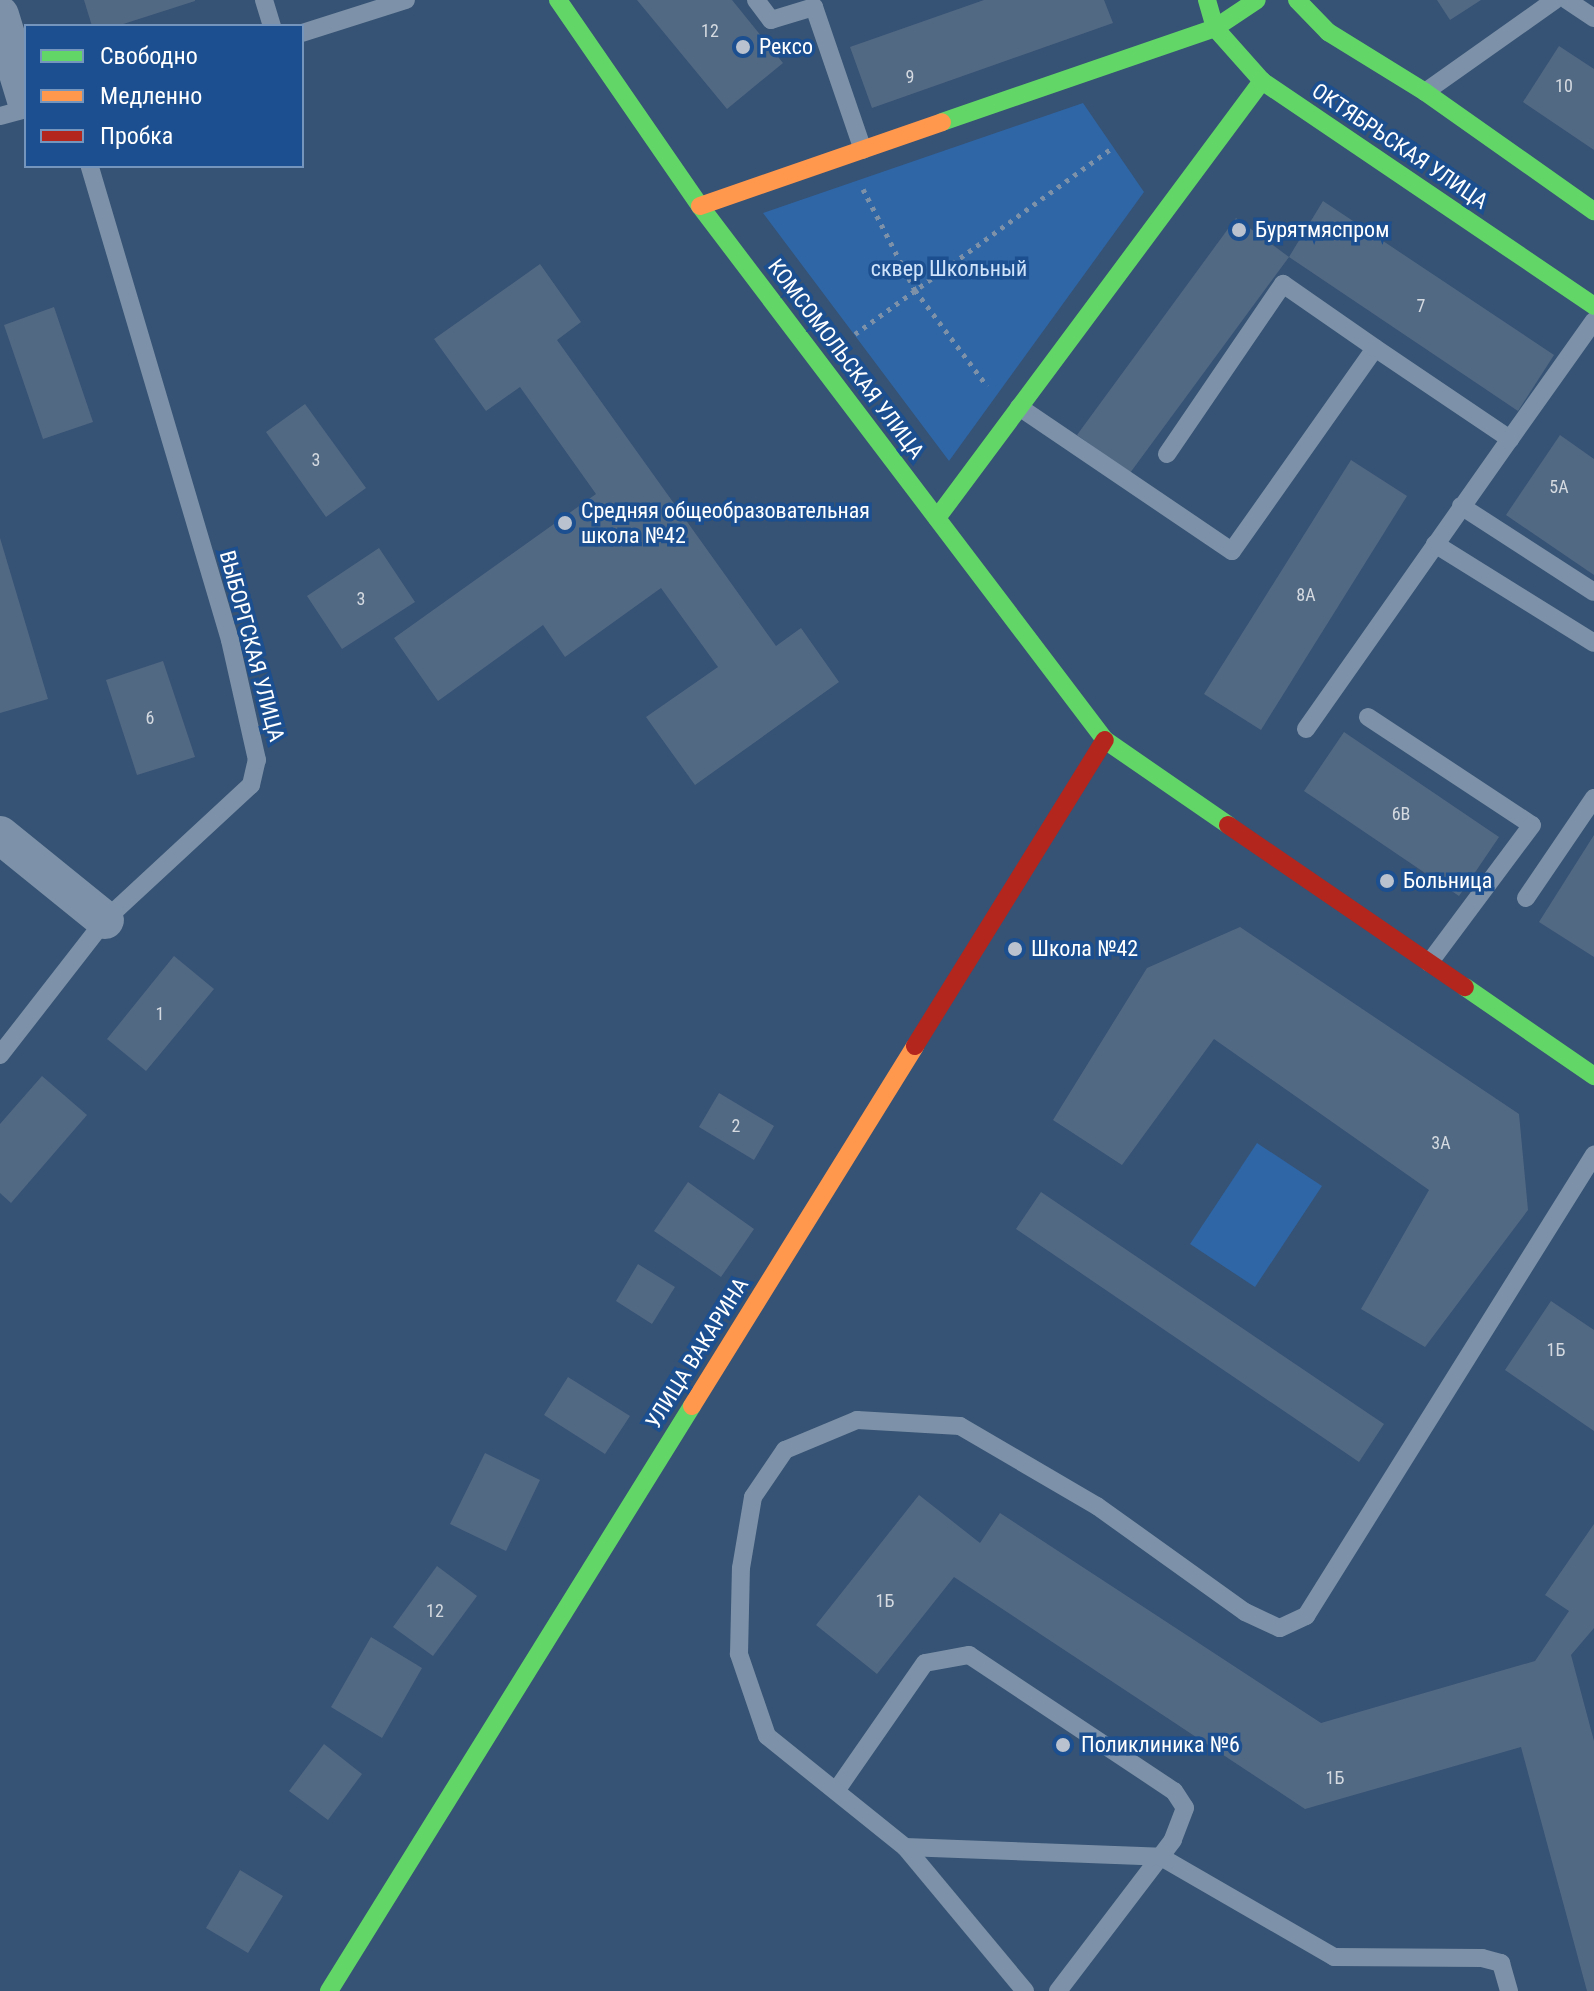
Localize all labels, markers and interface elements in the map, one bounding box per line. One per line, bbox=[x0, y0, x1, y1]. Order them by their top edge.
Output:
house number: 12 bbox=[701, 20, 719, 42]
legend bbox=[24, 24, 304, 168]
place label: Рексо bbox=[759, 34, 813, 60]
marker: Рексо bbox=[734, 38, 752, 56]
text: Свободно bbox=[100, 42, 198, 70]
house number: 9 bbox=[906, 66, 914, 88]
house number: 10 bbox=[1555, 75, 1573, 97]
street label: ОКТЯБРЬСКАЯ УЛИЦА bbox=[1307, 77, 1493, 215]
text: Медленно bbox=[100, 82, 202, 110]
text: Пробка bbox=[100, 122, 173, 150]
place label: Бурятмяспром bbox=[1255, 217, 1389, 243]
marker: Бурятмяспром bbox=[1230, 221, 1248, 239]
street label: КОМСОМОЛЬСКАЯ УЛИЦА bbox=[762, 254, 930, 464]
park label: сквер Школьный bbox=[871, 256, 1027, 282]
house number: 7 bbox=[1417, 295, 1425, 317]
house number: 3 bbox=[312, 449, 320, 471]
house number: 5А bbox=[1549, 476, 1569, 498]
place label: Средняя общеобразовательная школа №42 bbox=[581, 497, 870, 548]
marker: Средняя общеобразовательная школа №42 bbox=[556, 514, 574, 532]
street label: ВЫБОРГСКАЯ УЛИЦА bbox=[214, 548, 290, 744]
house number: 8А bbox=[1296, 584, 1316, 606]
house number: 3 bbox=[357, 588, 365, 610]
house number: 6 bbox=[146, 707, 154, 729]
house number: 6В bbox=[1392, 803, 1410, 825]
place label: Больница bbox=[1403, 868, 1492, 894]
marker: Больница bbox=[1378, 872, 1396, 890]
place label: Школа №42 bbox=[1031, 936, 1138, 962]
marker: Школа №42 bbox=[1006, 940, 1024, 958]
house number: 1 bbox=[156, 1003, 164, 1025]
house number: 2 bbox=[732, 1115, 740, 1137]
house number: 3А bbox=[1431, 1132, 1451, 1154]
street label: УЛИЦА ВАКАРИНА bbox=[640, 1273, 754, 1433]
house number: 1Б bbox=[1547, 1339, 1565, 1361]
house number: 1Б bbox=[876, 1590, 894, 1612]
house number: 12 bbox=[426, 1600, 444, 1622]
place label: Поликлиника №6 bbox=[1081, 1732, 1240, 1758]
marker: Поликлиника №6 bbox=[1052, 1734, 1074, 1756]
house number: 1Б bbox=[1326, 1767, 1344, 1789]

